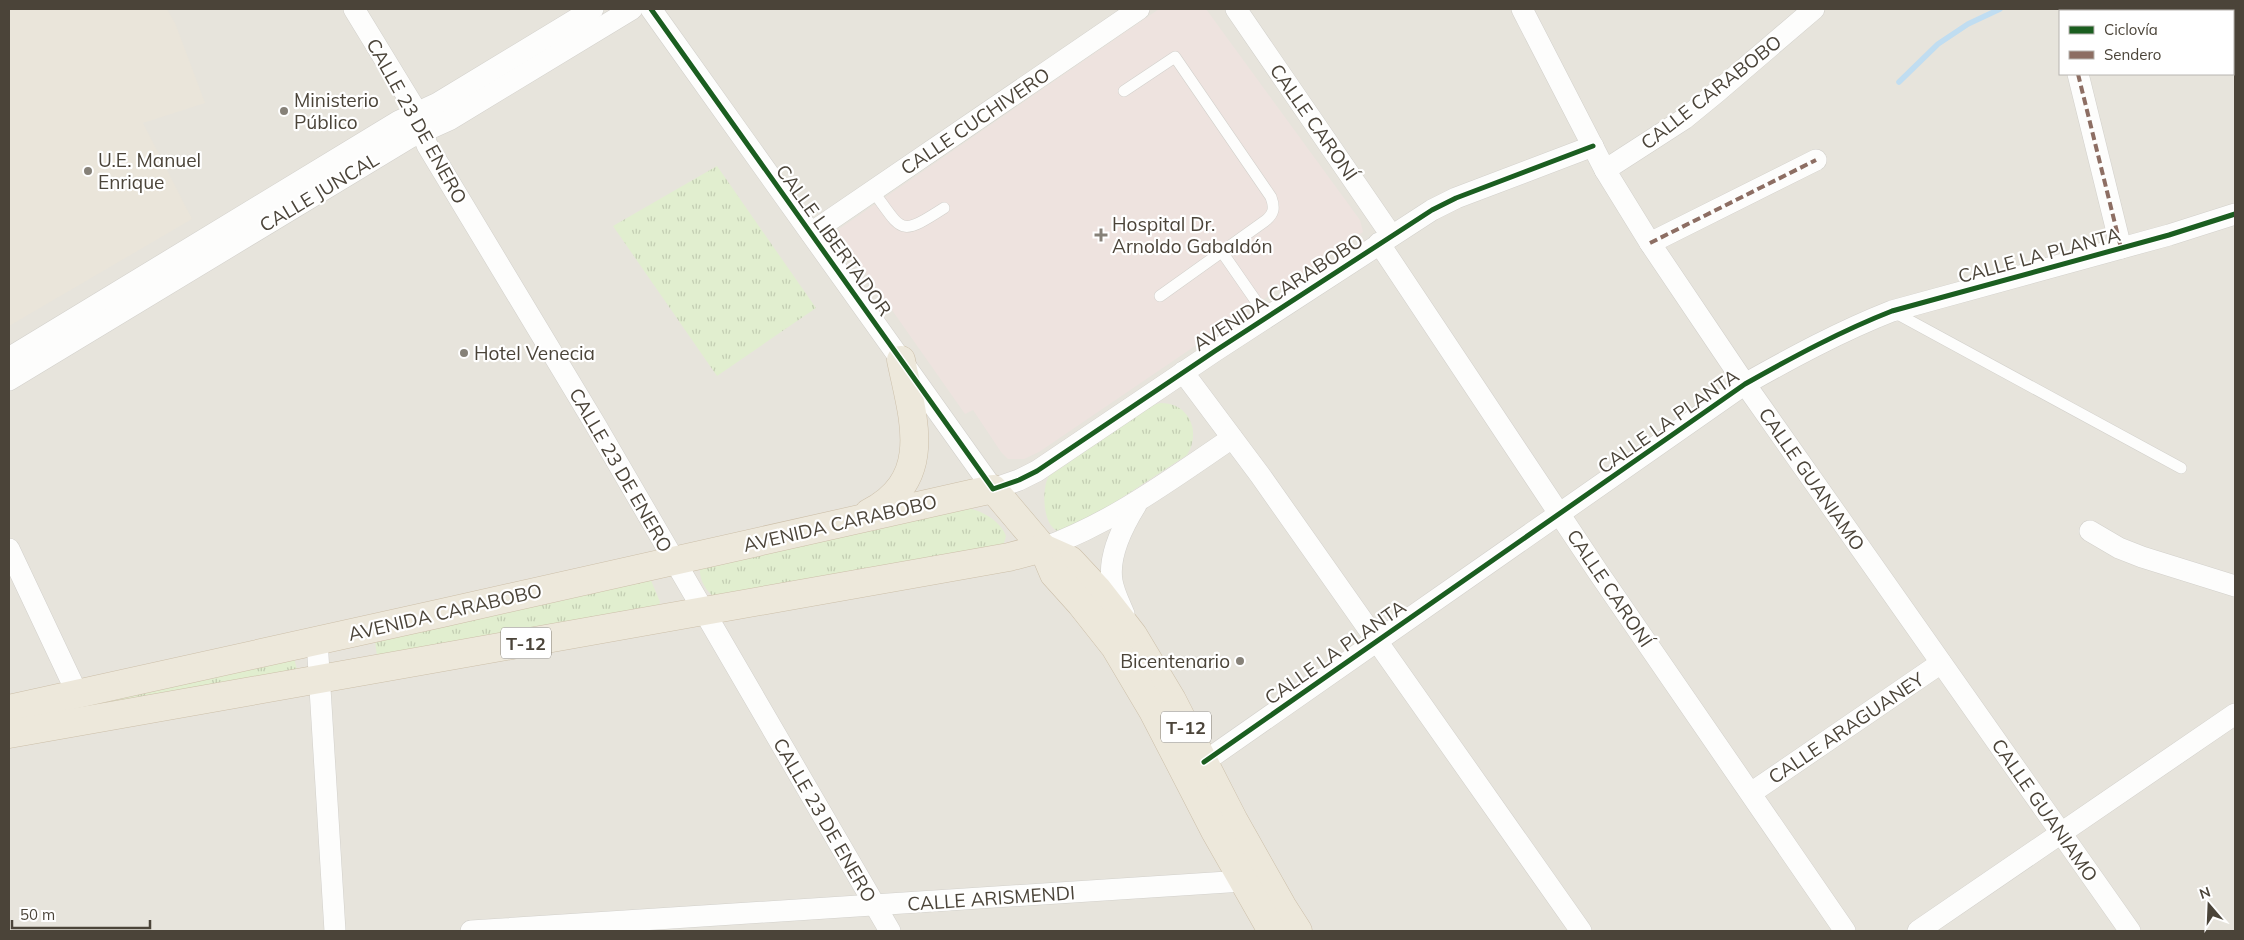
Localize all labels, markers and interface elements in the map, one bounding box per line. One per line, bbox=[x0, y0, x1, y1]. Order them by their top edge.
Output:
legend bbox=[2059, 10, 2234, 75]
text: Ciclovía bbox=[2104, 20, 2158, 39]
street label: CALLE CARABOBO bbox=[1636, 30, 1786, 154]
street label: CALLE 23 DE ENERO bbox=[361, 34, 473, 208]
text: Sendero bbox=[2104, 45, 2161, 64]
street label: CALLE CARONÍ bbox=[1265, 59, 1364, 186]
street label: CALLE CUCHIVERO bbox=[896, 62, 1054, 180]
place label: Ministerio Público bbox=[294, 88, 379, 134]
marker: Ministerio Público bbox=[278, 105, 290, 117]
street label: CALLE JUNCAL bbox=[255, 147, 383, 237]
place label: U.E. Manuel Enrique bbox=[98, 148, 201, 194]
street label: CALLE LIBERTADOR bbox=[771, 159, 897, 321]
marker: U.E. Manuel Enrique bbox=[82, 165, 94, 177]
place label: Hospital Dr. Arnoldo Gabaldón bbox=[1112, 212, 1273, 258]
street label: CALLE LA PLANTA bbox=[1955, 222, 2123, 288]
marker: Hospital Dr. Arnoldo Gabaldón bbox=[1094, 228, 1108, 242]
street label: AVENIDA CARABOBO bbox=[1188, 228, 1368, 356]
place label: Hotel Venecia bbox=[474, 341, 595, 365]
marker: Hotel Venecia bbox=[458, 347, 470, 359]
street label: CALLE LA PLANTA bbox=[1593, 363, 1743, 479]
street label: CALLE 23 DE ENERO bbox=[564, 384, 678, 556]
street label: CALLE GUANIAMO bbox=[1754, 403, 1870, 555]
street label: AVENIDA CARABOBO bbox=[741, 489, 939, 557]
street label: CALLE CARONÍ bbox=[1562, 525, 1659, 652]
street label: AVENIDA CARABOBO bbox=[346, 578, 544, 646]
street label: CALLE LA PLANTA bbox=[1260, 594, 1410, 710]
road number: T-12 bbox=[501, 628, 551, 658]
place label: Bicentenario bbox=[1120, 649, 1230, 673]
marker: Bicentenario bbox=[1234, 655, 1246, 667]
street label: CALLE ARAGUANEY bbox=[1764, 667, 1929, 789]
road number: T-12 bbox=[1161, 712, 1211, 742]
street label: CALLE 23 DE ENERO bbox=[768, 734, 882, 906]
street label: CALLE GUANIAMO bbox=[1987, 734, 2103, 886]
street label: CALLE ARISMENDI bbox=[906, 880, 1076, 916]
north arrow bbox=[2184, 880, 2234, 930]
text: N bbox=[2197, 882, 2213, 903]
scale bar bbox=[12, 898, 150, 930]
text: 50 m bbox=[20, 905, 55, 924]

